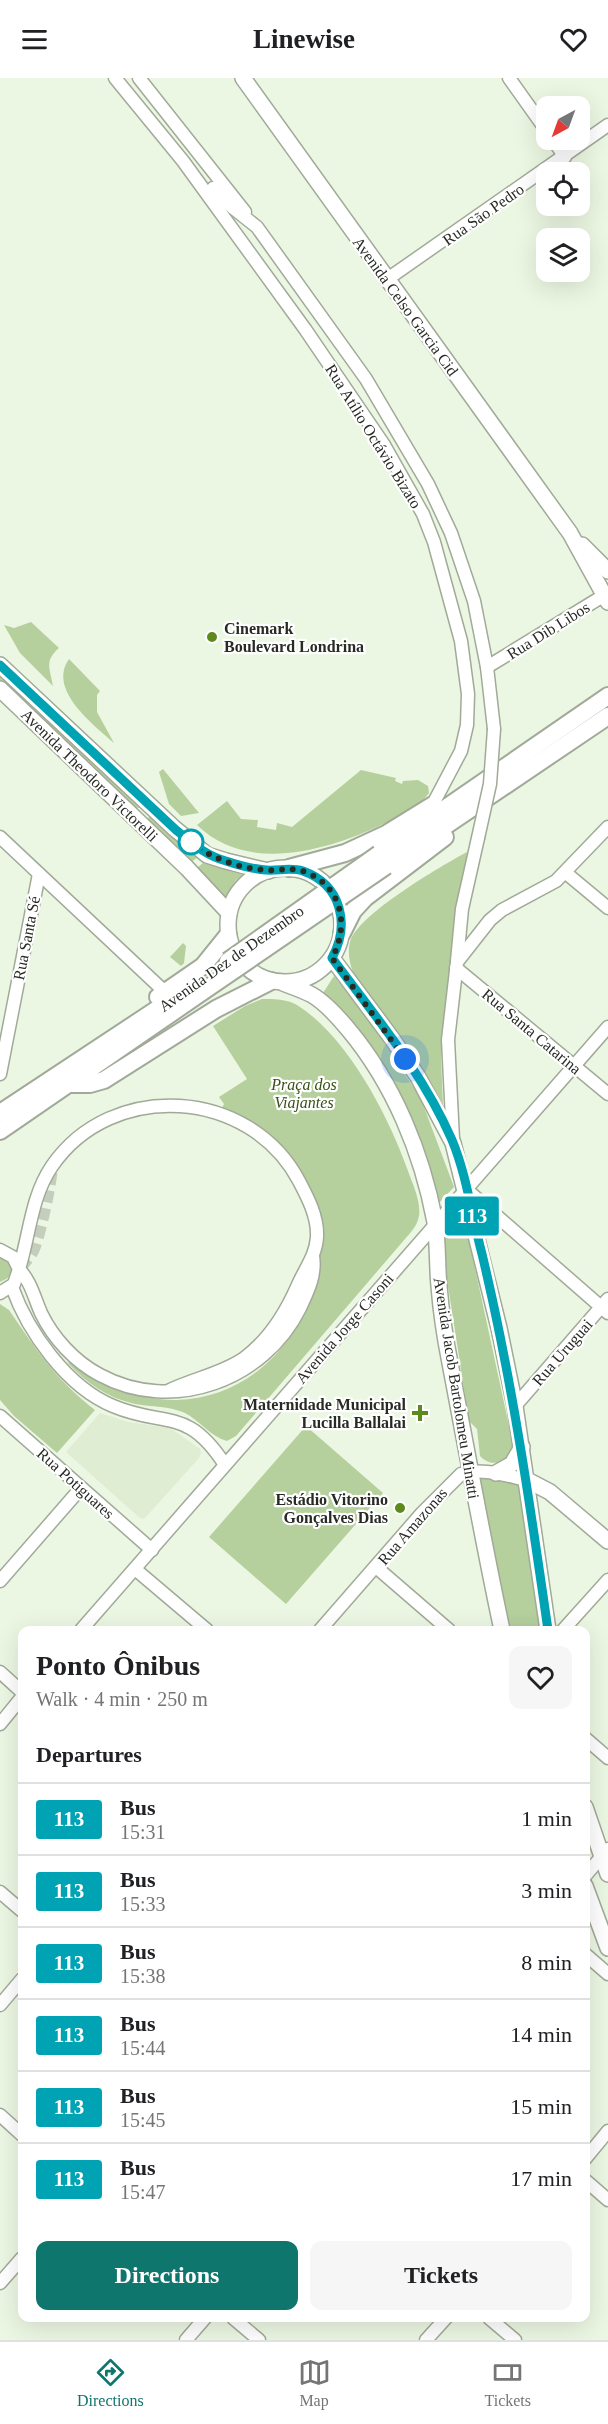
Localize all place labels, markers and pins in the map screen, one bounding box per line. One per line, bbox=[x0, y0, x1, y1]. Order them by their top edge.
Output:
place label: Cinemark Boulevard Londrina bbox=[224, 620, 364, 655]
marker: Cinemark Boulevard Londrina bbox=[205, 630, 219, 644]
unlabelled marker bbox=[178, 829, 204, 855]
place label: Maternidade Municipal Lucilla Ballalai bbox=[243, 1396, 407, 1431]
marker: Maternidade Municipal Lucilla Ballalai bbox=[411, 1404, 429, 1422]
place label: Estádio Vitorino Gonçalves Dias bbox=[276, 1491, 388, 1527]
marker: Estádio Vitorino Gonçalves Dias bbox=[393, 1501, 407, 1515]

